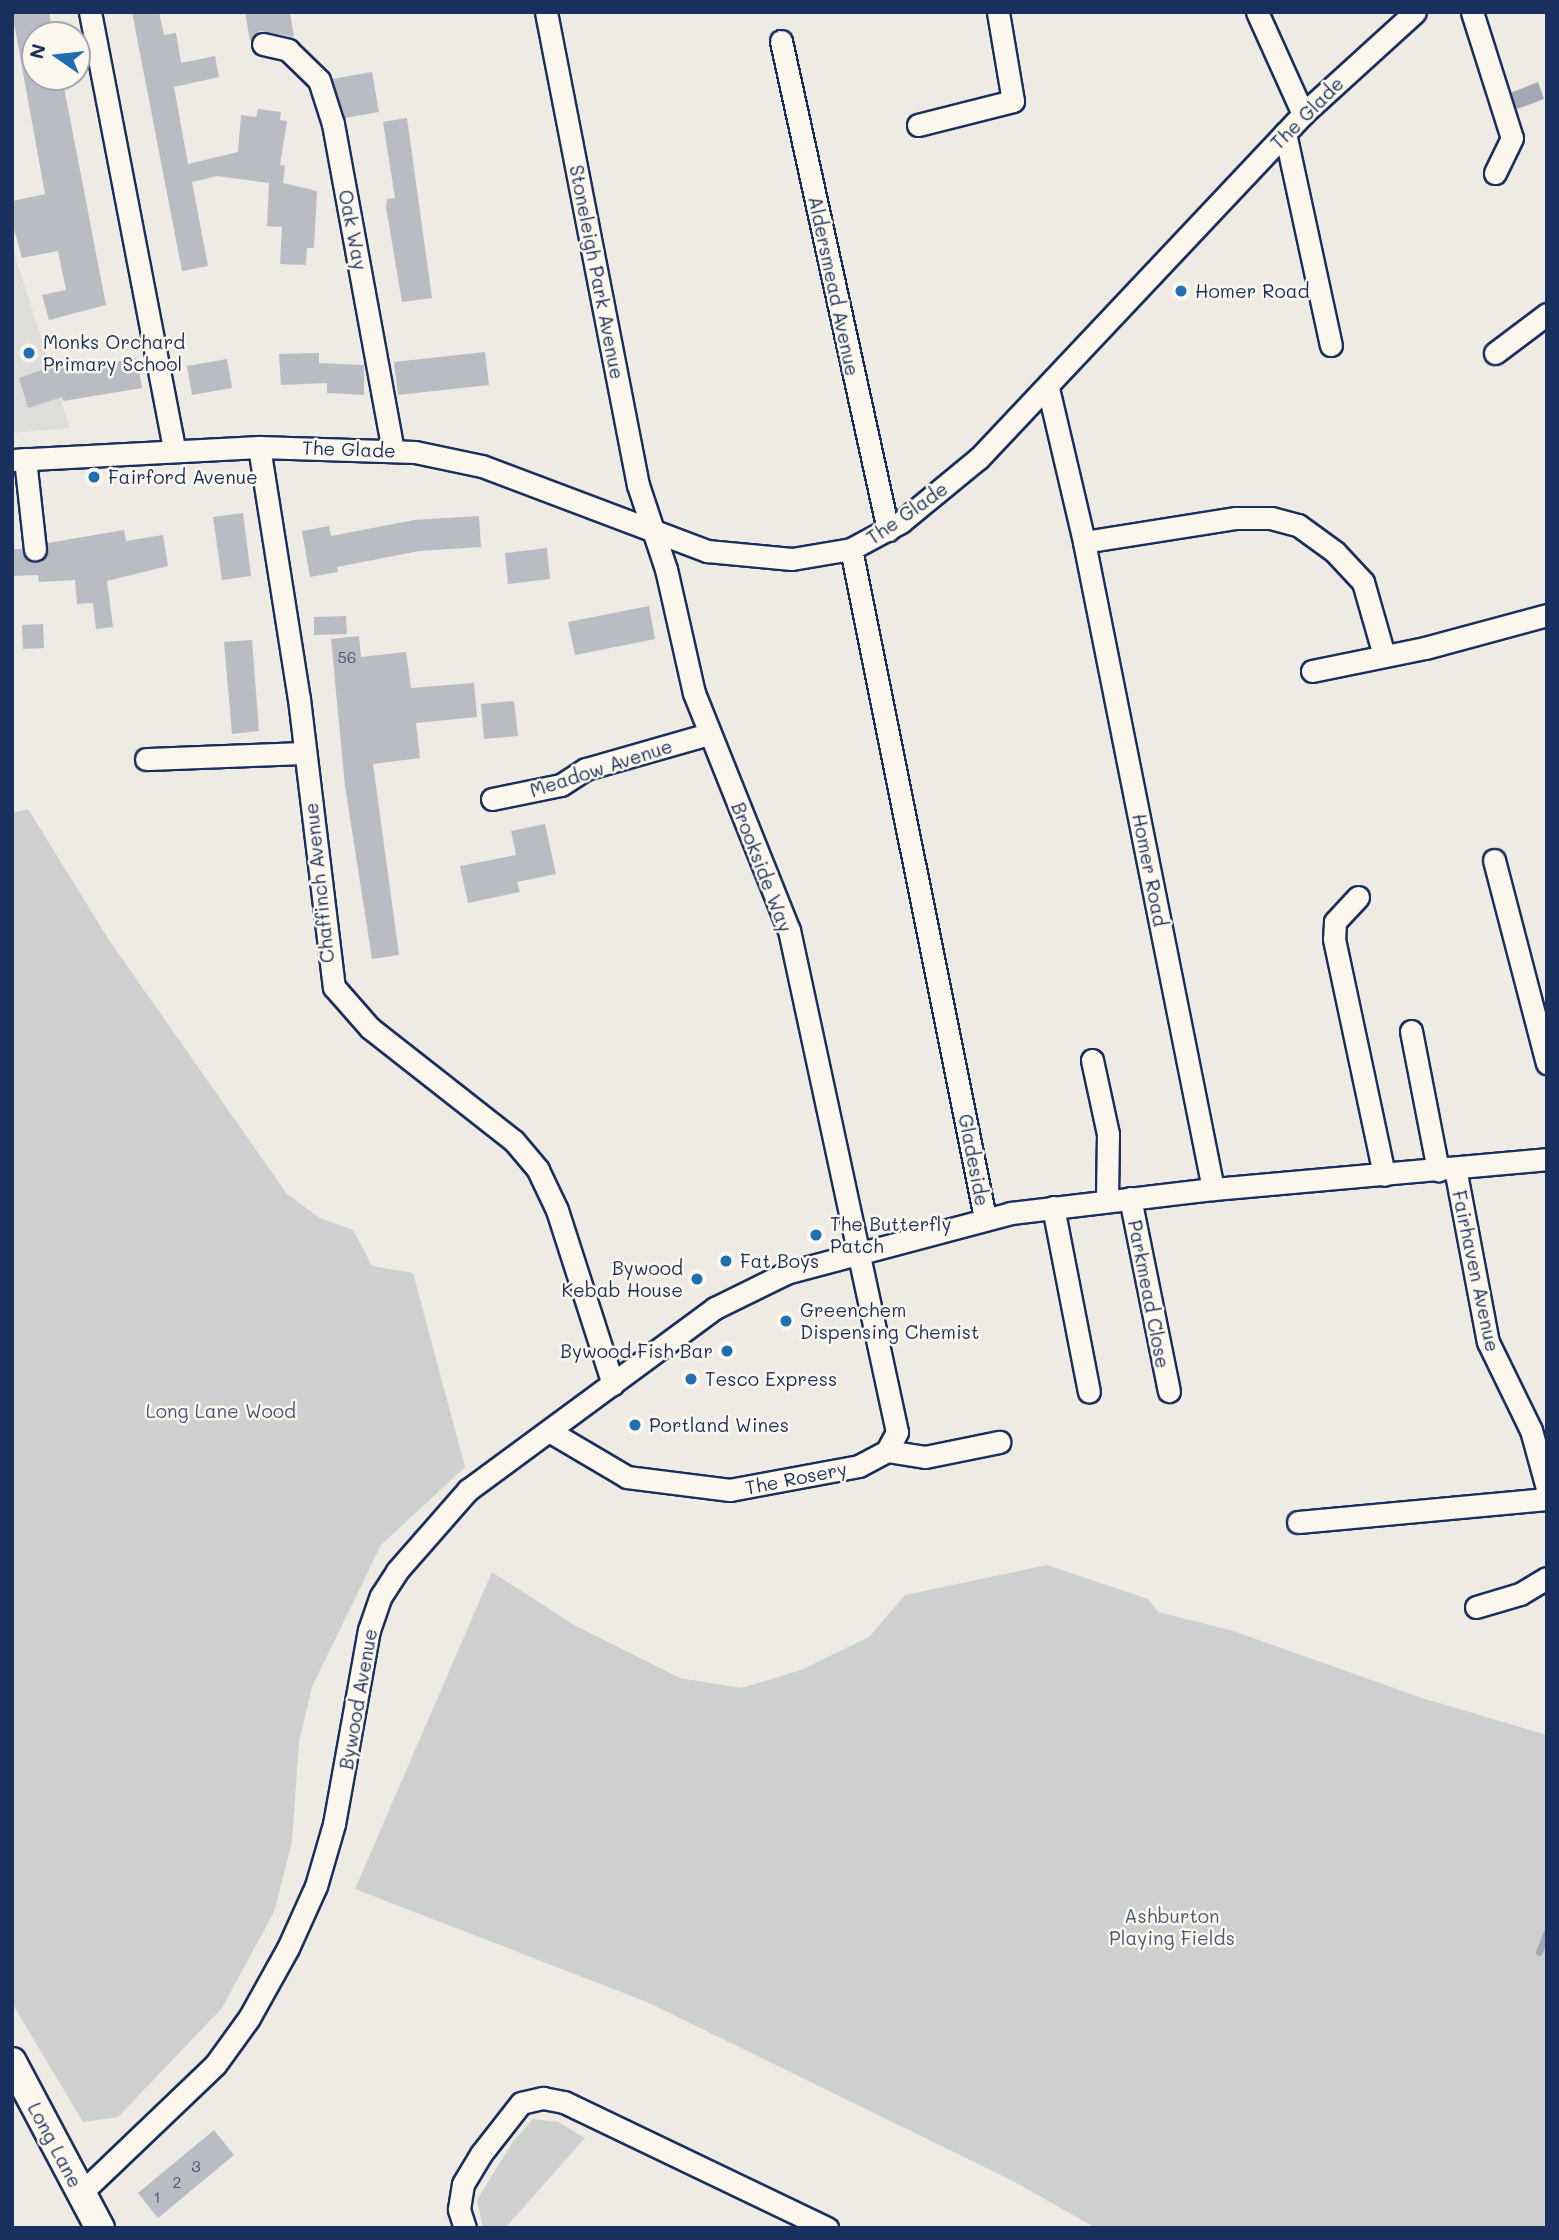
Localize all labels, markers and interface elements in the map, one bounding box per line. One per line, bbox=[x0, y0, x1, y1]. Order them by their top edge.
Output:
north arrow bbox=[21, 21, 91, 91]
text: N bbox=[23, 41, 51, 61]
street label: The Glade bbox=[1266, 72, 1348, 154]
street label: Stoneleigh Park Avenue bbox=[565, 163, 629, 381]
street label: Oak Way bbox=[334, 188, 372, 272]
street label: Aldersmead Avenue bbox=[804, 194, 864, 378]
place label: Homer Road bbox=[1195, 280, 1310, 302]
marker: Homer Road bbox=[1173, 283, 1189, 299]
place label: Monks Orchard Primary School bbox=[43, 331, 185, 375]
marker: Monks Orchard Primary School bbox=[21, 345, 37, 361]
street label: The Glade bbox=[302, 436, 396, 462]
place label: Fairford Avenue bbox=[108, 466, 258, 488]
marker: Fairford Avenue bbox=[86, 469, 102, 485]
street label: The Glade bbox=[862, 477, 952, 549]
house number: 56 bbox=[338, 647, 356, 667]
street label: Meadow Avenue bbox=[527, 734, 675, 802]
street label: Brookside Way bbox=[727, 799, 797, 935]
street label: Chaffinch Avenue bbox=[299, 802, 339, 964]
street label: Homer Road bbox=[1128, 812, 1172, 928]
street label: Gladeside bbox=[954, 1112, 994, 1208]
street label: Fairhaven Avenue bbox=[1448, 1188, 1504, 1354]
place label: The Butterfly Patch bbox=[830, 1213, 951, 1257]
street label: Parkmead Close bbox=[1123, 1218, 1175, 1370]
marker: The Butterfly Patch bbox=[808, 1227, 824, 1243]
place label: Fat Boys bbox=[740, 1250, 819, 1272]
marker: Fat Boys bbox=[718, 1253, 734, 1269]
place label: Bywood Kebab House bbox=[561, 1257, 683, 1301]
marker: Bywood Kebab House bbox=[689, 1271, 705, 1287]
place label: Greenchem Dispensing Chemist bbox=[800, 1299, 979, 1343]
marker: Greenchem Dispensing Chemist bbox=[778, 1313, 794, 1329]
place label: Bywood Fish Bar bbox=[560, 1340, 713, 1362]
marker: Bywood Fish Bar bbox=[719, 1343, 735, 1359]
place label: Tesco Express bbox=[705, 1368, 837, 1390]
marker: Tesco Express bbox=[683, 1371, 699, 1387]
park label: Long Lane Wood bbox=[146, 1400, 296, 1422]
place label: Portland Wines bbox=[649, 1414, 789, 1436]
marker: Portland Wines bbox=[627, 1417, 643, 1433]
street label: The Rosery bbox=[743, 1457, 849, 1499]
street label: Bywood Avenue bbox=[334, 1627, 382, 1771]
park label: Ashburton Playing Fields bbox=[1109, 1905, 1235, 1949]
street label: Long Lane bbox=[23, 2099, 87, 2191]
house number: 3 bbox=[191, 2156, 201, 2176]
house number: 2 bbox=[173, 2172, 181, 2192]
house number: 1 bbox=[153, 2187, 161, 2207]

